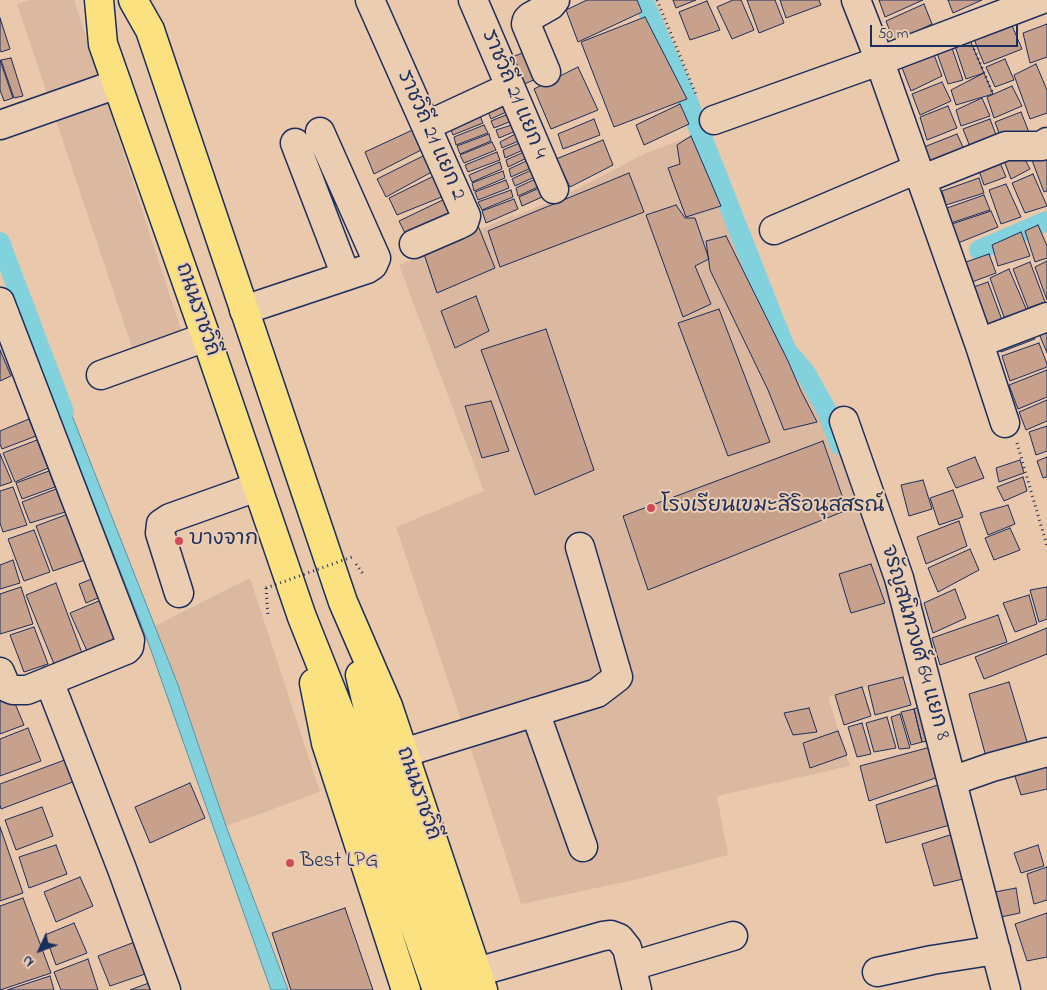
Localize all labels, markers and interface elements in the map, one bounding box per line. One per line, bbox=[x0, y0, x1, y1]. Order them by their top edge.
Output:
scale bar bbox=[872, 15, 1020, 47]
text: 50 m bbox=[878, 23, 908, 45]
street label: ราชวิถี 21 แยก 4 bbox=[475, 27, 551, 163]
street label: ราชวิถี 21 แยก 2 bbox=[390, 67, 470, 205]
street label: ถนนราชวิถี bbox=[168, 260, 224, 360]
place label: โรงเรียนเขมะสิริอนุสสรณ์ bbox=[661, 495, 884, 521]
marker: โรงเรียนเขมะสิริอนุสสรณ์ bbox=[645, 502, 657, 514]
place label: บางจาก bbox=[189, 528, 258, 554]
marker: บางจาก bbox=[173, 535, 185, 547]
street label: จรัญสนิทวงศ์ 64 แยก 8 bbox=[874, 542, 954, 744]
street label: ถนนราชวิถี bbox=[389, 744, 445, 844]
place label: Best LPG bbox=[300, 850, 378, 876]
marker: Best LPG bbox=[284, 857, 296, 869]
north arrow bbox=[15, 925, 65, 975]
text: N bbox=[18, 950, 40, 971]

